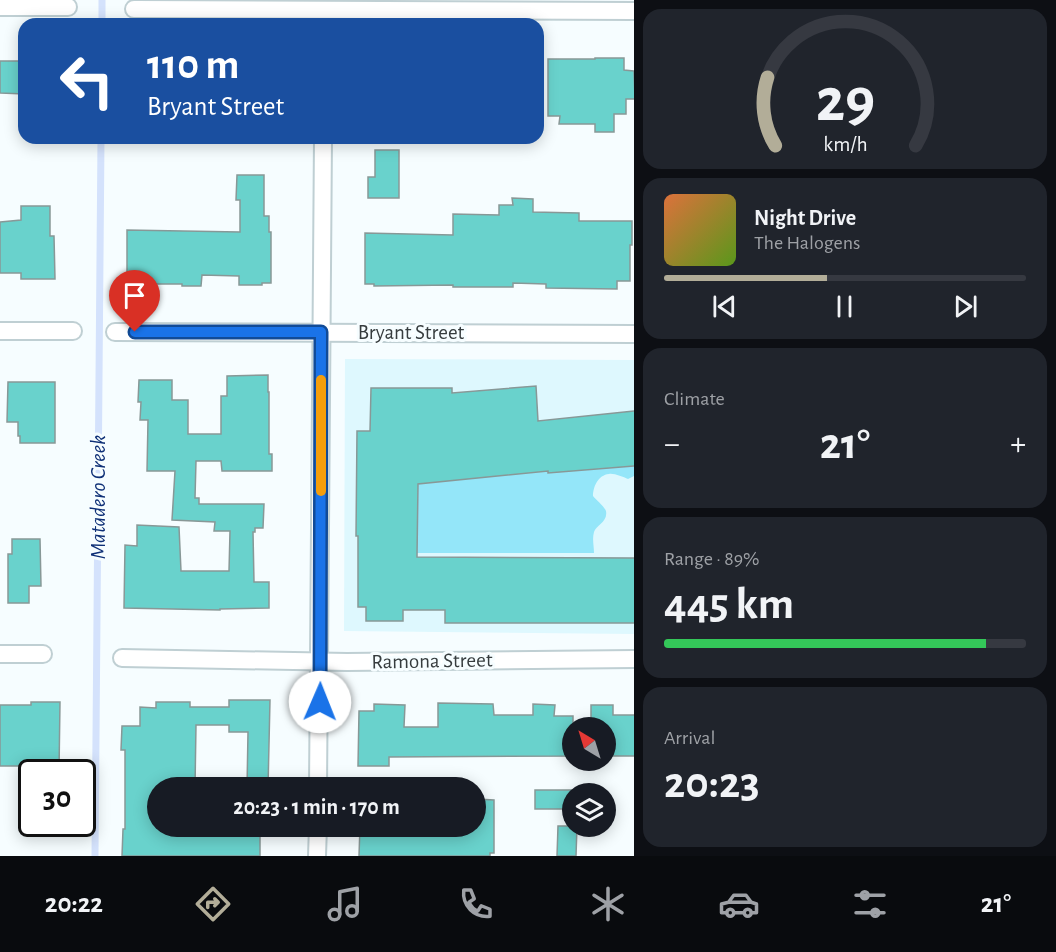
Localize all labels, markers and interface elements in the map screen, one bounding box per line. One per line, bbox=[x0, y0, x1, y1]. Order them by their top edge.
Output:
icon: left bbox=[48, 42, 126, 120]
text: 110 m bbox=[147, 44, 239, 86]
text: 29 bbox=[815, 70, 875, 132]
text: Bryant Street bbox=[147, 93, 284, 120]
text: km/h bbox=[823, 135, 867, 156]
text: Night Drive bbox=[754, 207, 856, 229]
text: The Halogens bbox=[754, 233, 860, 253]
pin bbox=[109, 270, 160, 332]
icon: arrive bbox=[118, 279, 151, 312]
icon: previous bbox=[708, 290, 741, 323]
icon: pause bbox=[828, 290, 861, 323]
icon: next bbox=[949, 290, 982, 323]
street label: Bryant Street bbox=[358, 322, 465, 343]
text: Climate bbox=[664, 389, 725, 409]
text: 21° bbox=[820, 422, 870, 467]
text: − bbox=[664, 428, 680, 461]
text: + bbox=[1010, 428, 1026, 461]
water label: Matadero Creek bbox=[87, 435, 109, 559]
text: Range · 89% bbox=[664, 549, 760, 569]
text: 445 km bbox=[664, 582, 794, 627]
street label: Ramona Street bbox=[371, 649, 493, 673]
position arrow bbox=[288, 670, 352, 734]
north arrow bbox=[562, 717, 616, 771]
map controls bbox=[562, 717, 616, 837]
text: Arrival bbox=[664, 728, 715, 748]
speed limit sign: 30 bbox=[18, 759, 96, 837]
text: 20:23 bbox=[664, 761, 760, 806]
button: layers bbox=[562, 783, 616, 837]
text: 20:23 · 1 min · 170 m bbox=[233, 796, 400, 818]
icon: directions bbox=[192, 883, 234, 925]
icon: music bbox=[324, 883, 366, 925]
icon: phone bbox=[455, 883, 497, 925]
icon: climate bbox=[587, 883, 629, 925]
icon: car bbox=[718, 883, 760, 925]
icon: filters bbox=[849, 883, 891, 925]
text: 20:22 bbox=[45, 890, 103, 917]
text: 21° bbox=[981, 890, 1011, 917]

